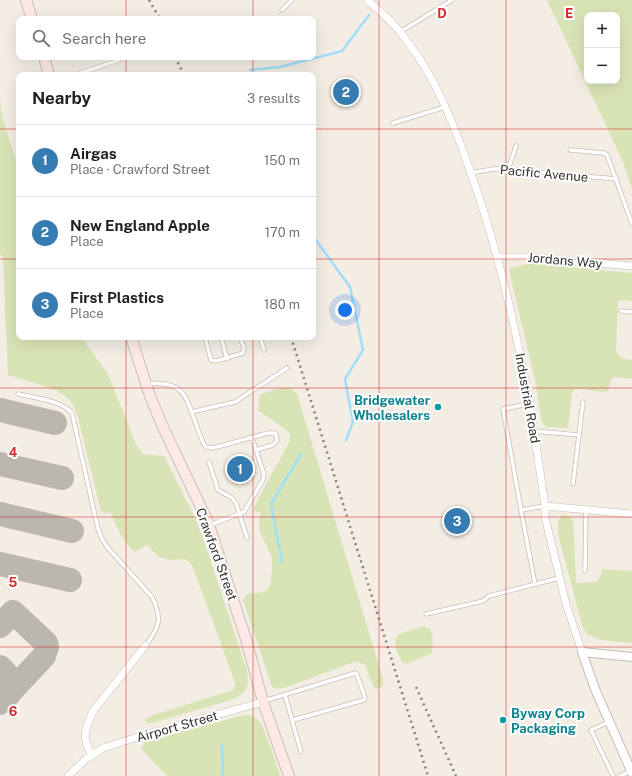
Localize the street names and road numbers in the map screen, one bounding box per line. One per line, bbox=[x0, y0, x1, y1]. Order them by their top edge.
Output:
street label: Pacific Avenue bbox=[499, 162, 589, 185]
street label: Jordans Way bbox=[527, 250, 603, 271]
street label: Industrial Road bbox=[512, 352, 543, 444]
street label: Crawford Street bbox=[193, 506, 240, 602]
street label: Airport Street bbox=[135, 708, 219, 745]

